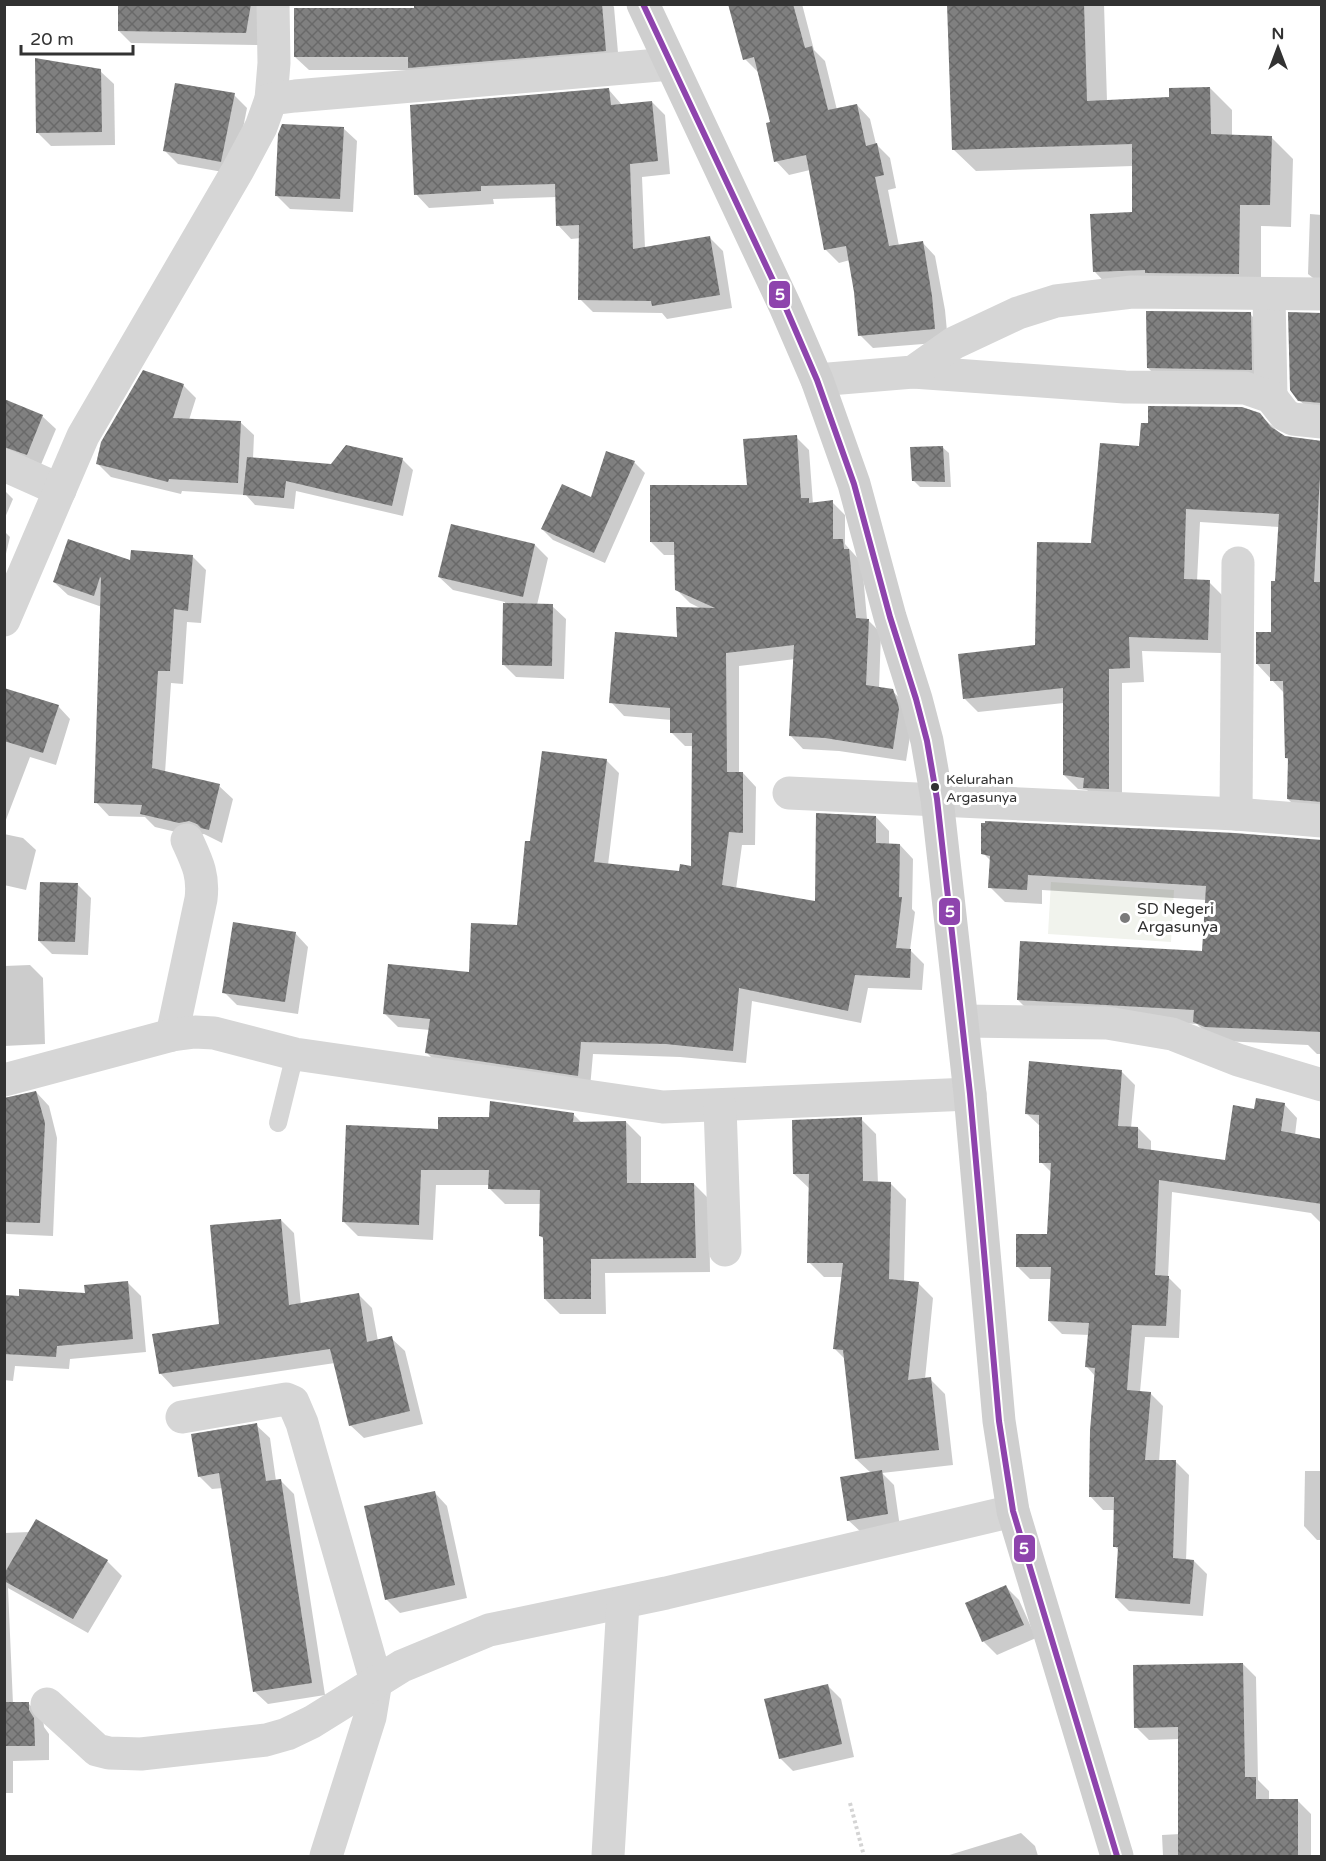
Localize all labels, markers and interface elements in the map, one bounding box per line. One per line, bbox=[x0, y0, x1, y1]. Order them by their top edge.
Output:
scale bar bbox=[21, 18, 134, 56]
north arrow bbox=[1248, 18, 1308, 78]
text: N bbox=[1272, 24, 1284, 44]
text: 20 m bbox=[30, 28, 74, 50]
line badge: 5 bbox=[768, 280, 791, 309]
text: 5 bbox=[775, 285, 785, 305]
place label: Kelurahan Argasunya bbox=[946, 771, 1017, 806]
marker: Kelurahan Argasunya bbox=[929, 781, 941, 793]
line badge: 5 bbox=[938, 897, 961, 926]
place label: SD Negeri Argasunya bbox=[1137, 899, 1218, 937]
text: 5 bbox=[945, 902, 955, 922]
marker: SD Negeri Argasunya bbox=[1118, 911, 1132, 925]
line badge: 5 bbox=[1013, 1534, 1036, 1563]
text: 5 bbox=[1019, 1539, 1029, 1559]

